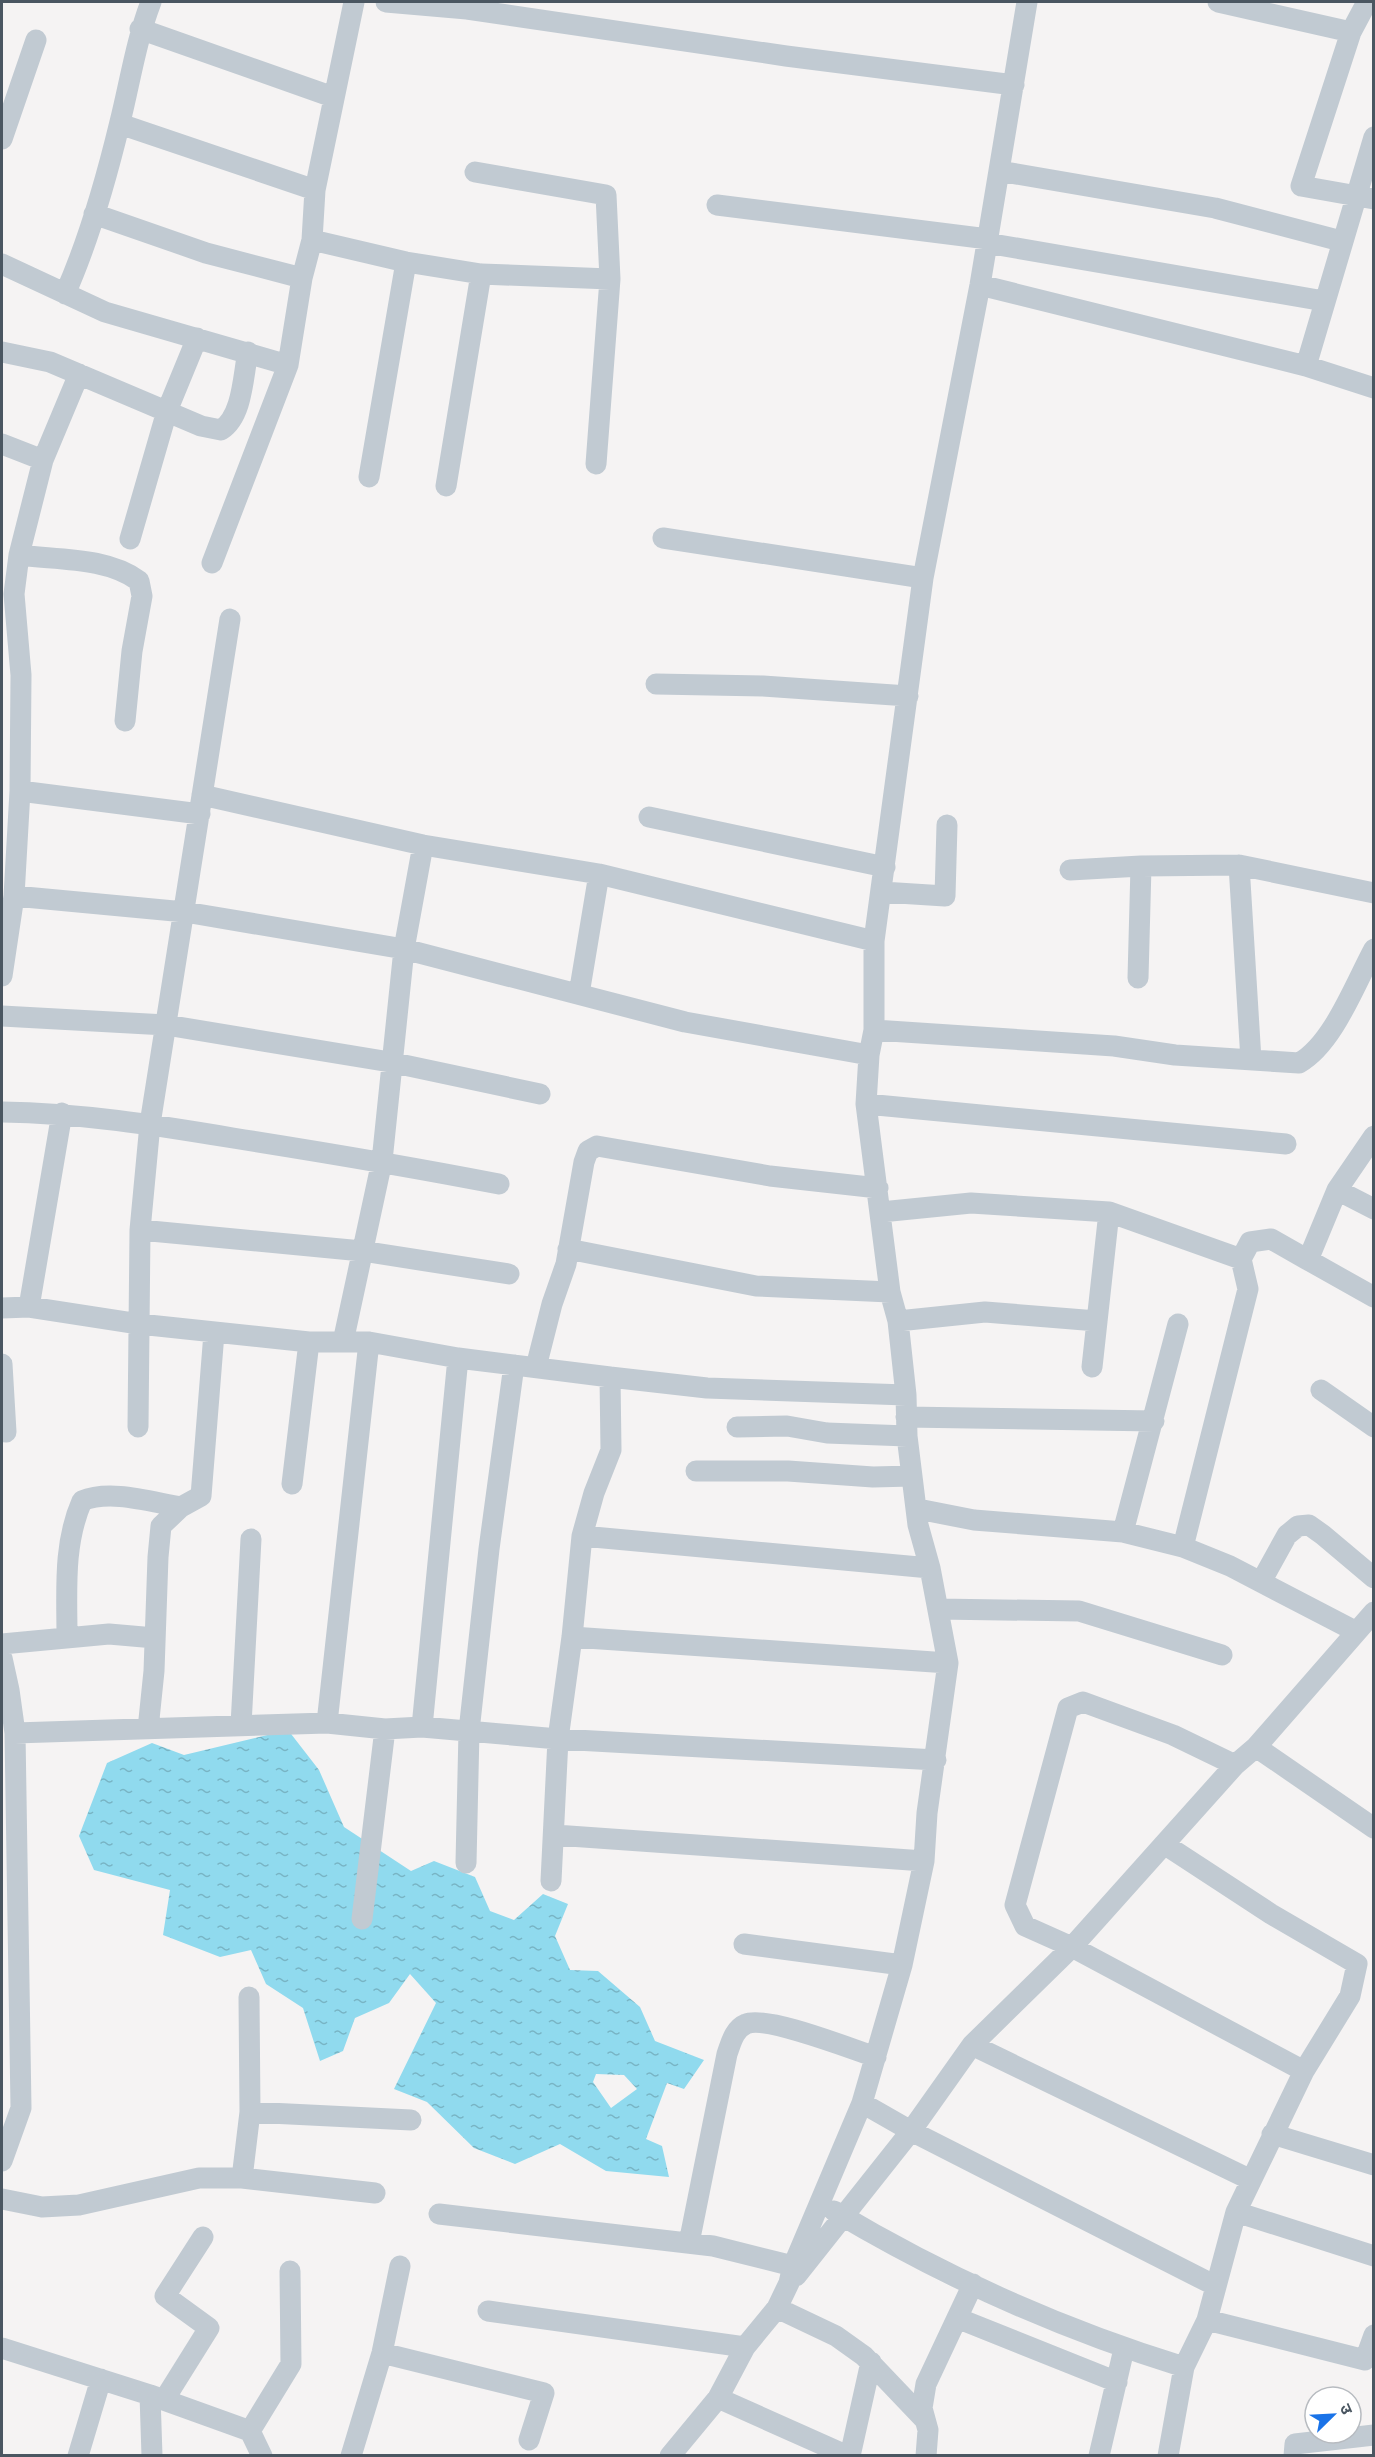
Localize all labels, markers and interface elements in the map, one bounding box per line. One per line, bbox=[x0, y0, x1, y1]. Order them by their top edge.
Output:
north arrow bbox=[1303, 2385, 1363, 2445]
text: उ bbox=[1336, 2401, 1357, 2418]

